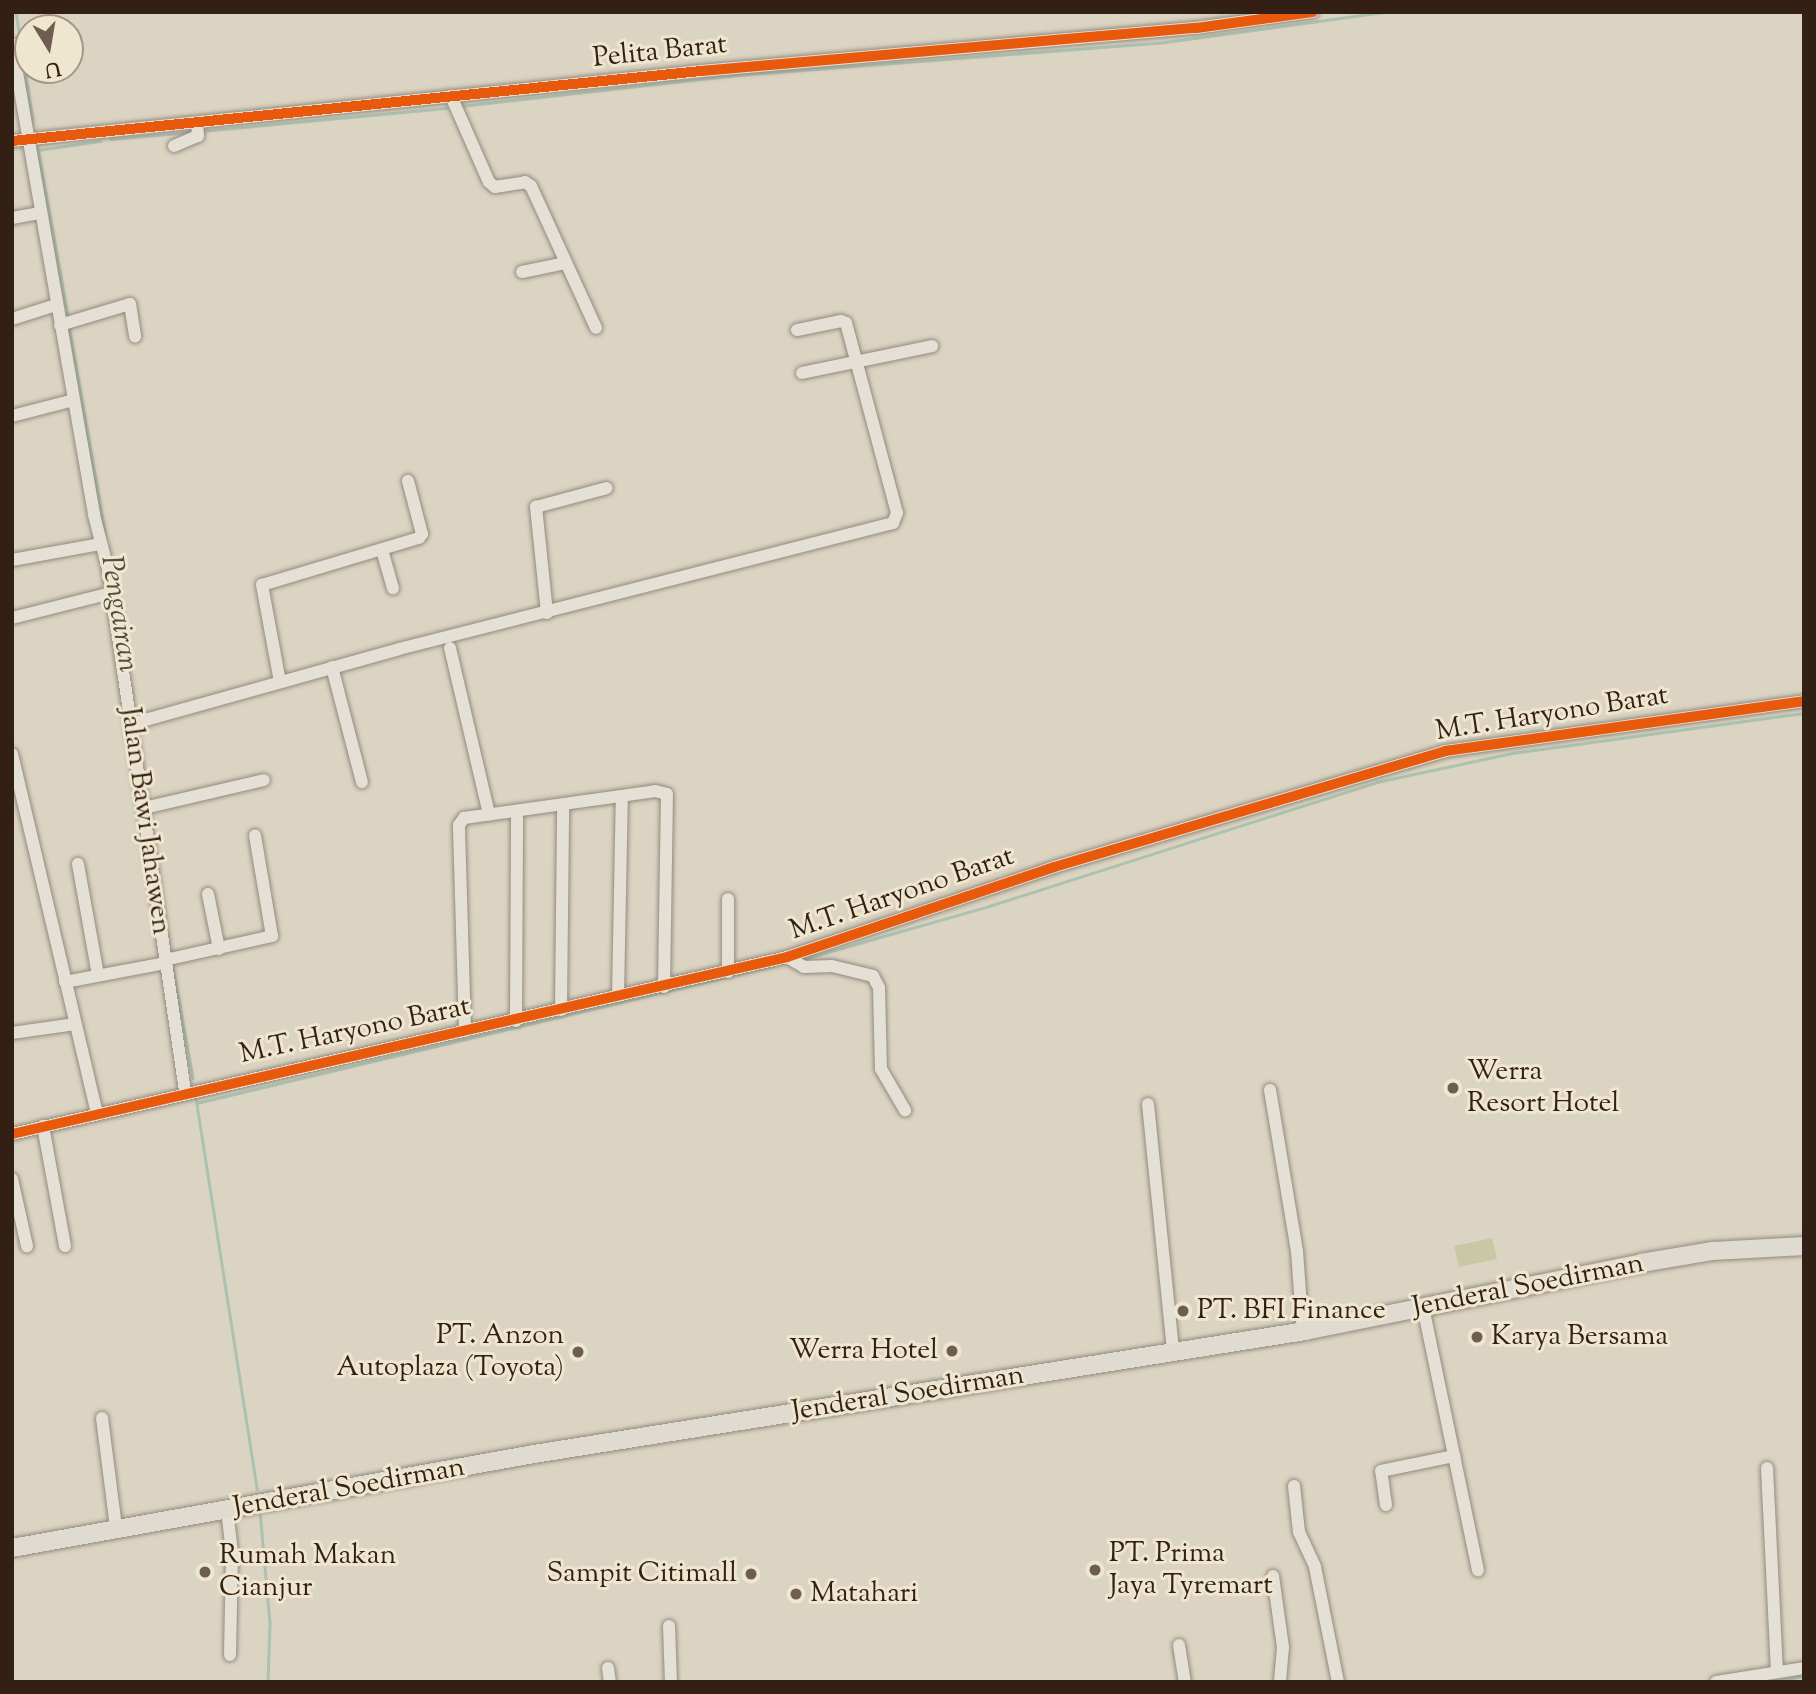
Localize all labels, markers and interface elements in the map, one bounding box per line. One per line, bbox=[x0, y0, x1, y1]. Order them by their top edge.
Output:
north arrow bbox=[14, 14, 84, 84]
street label: Pelita Barat bbox=[591, 28, 729, 76]
text: U bbox=[43, 53, 63, 83]
water label: Pengairan bbox=[91, 553, 145, 675]
street label: M.T. Haryono Barat bbox=[1433, 679, 1671, 749]
street label: Jalan Bawi Jahawen bbox=[112, 705, 178, 937]
street label: M.T. Haryono Barat bbox=[785, 840, 1019, 948]
street label: M.T. Haryono Barat bbox=[237, 990, 473, 1072]
place label: Werra Resort Hotel bbox=[1467, 1055, 1619, 1121]
marker: Werra Resort Hotel bbox=[1445, 1080, 1461, 1096]
street label: Jenderal Soedirman bbox=[1409, 1247, 1647, 1325]
place label: PT. BFI Finance bbox=[1197, 1294, 1386, 1328]
marker: PT. BFI Finance bbox=[1175, 1303, 1191, 1319]
place label: PT. Anzon Autoplaza (Toyota) bbox=[336, 1319, 564, 1385]
place label: Karya Bersama bbox=[1491, 1320, 1668, 1354]
marker: Karya Bersama bbox=[1469, 1329, 1485, 1345]
place label: Werra Hotel bbox=[789, 1334, 938, 1368]
marker: Werra Hotel bbox=[944, 1343, 960, 1359]
marker: PT. Anzon Autoplaza (Toyota) bbox=[570, 1344, 586, 1360]
street label: Jenderal Soedirman bbox=[789, 1359, 1027, 1429]
street label: Jenderal Soedirman bbox=[230, 1451, 468, 1525]
place label: PT. Prima Jaya Tyremart bbox=[1109, 1537, 1273, 1603]
place label: Rumah Makan Cianjur bbox=[219, 1539, 396, 1605]
place label: Sampit Citimall bbox=[546, 1557, 737, 1591]
marker: PT. Prima Jaya Tyremart bbox=[1087, 1562, 1103, 1578]
marker: Rumah Makan Cianjur bbox=[197, 1564, 213, 1580]
marker: Sampit Citimall bbox=[743, 1566, 759, 1582]
place label: Matahari bbox=[810, 1577, 918, 1611]
marker: Matahari bbox=[788, 1586, 804, 1602]

